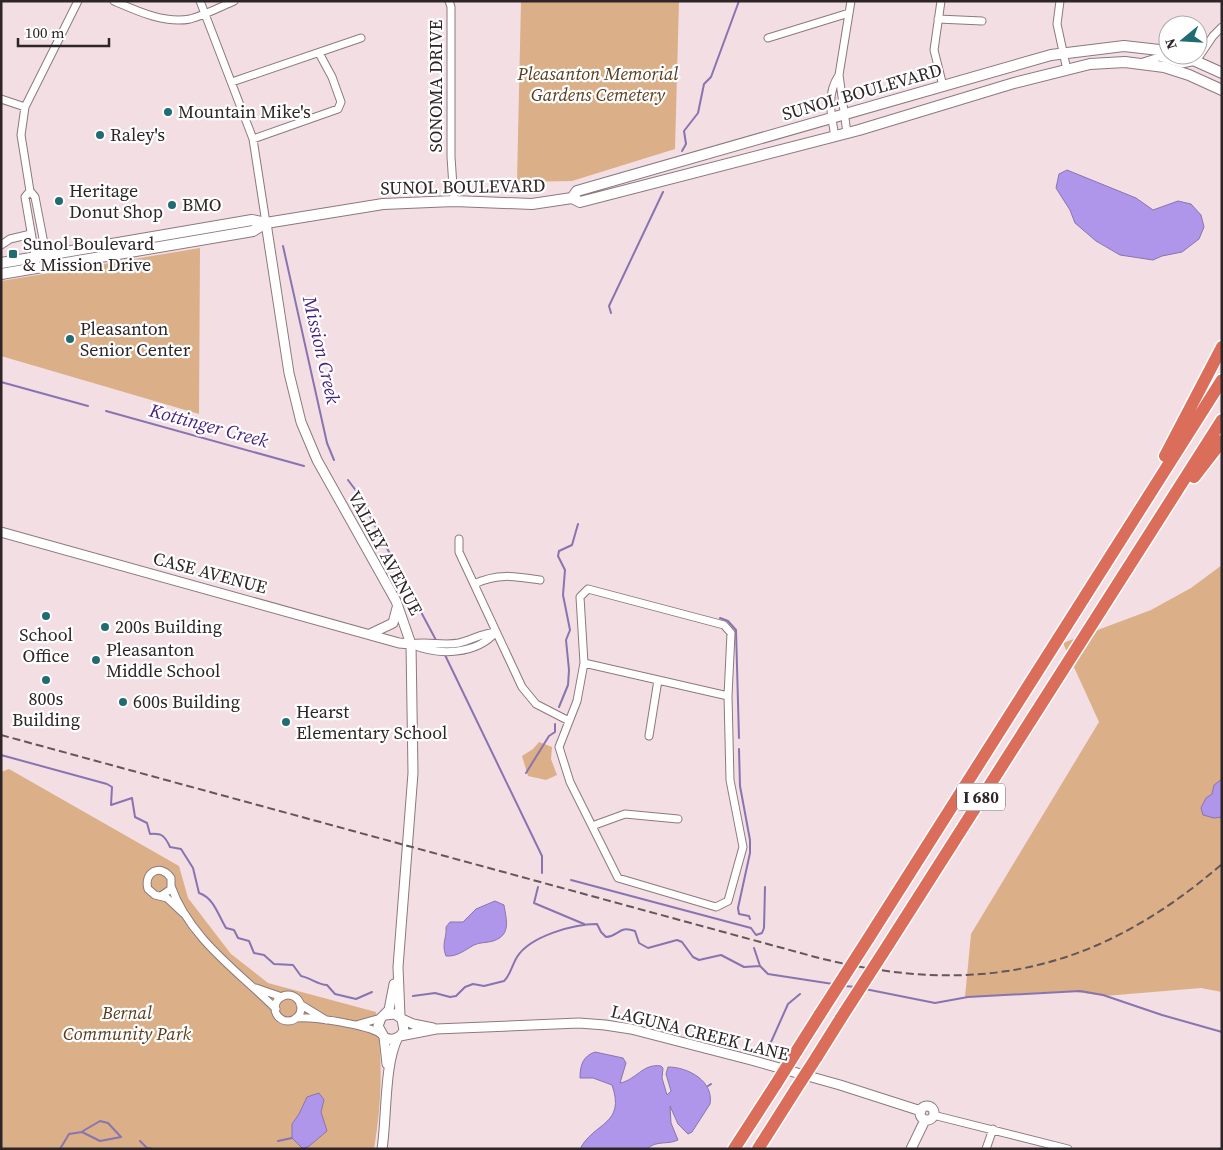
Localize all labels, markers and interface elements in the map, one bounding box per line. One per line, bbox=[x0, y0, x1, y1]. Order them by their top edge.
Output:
scale bar bbox=[18, 15, 109, 47]
north arrow bbox=[1158, 15, 1208, 65]
street label: SONOMA DRIVE bbox=[423, 19, 448, 152]
text: 100 m bbox=[25, 22, 65, 43]
text: N bbox=[1160, 36, 1182, 52]
street label: SUNOL BOULEVARD bbox=[779, 57, 945, 126]
park label: Pleasanton Memorial Gardens Cemetery bbox=[517, 61, 678, 107]
place label: Mountain Mike's bbox=[178, 99, 311, 124]
marker: Mountain Mike's bbox=[162, 106, 174, 118]
place label: Raley's bbox=[110, 122, 165, 147]
marker: Raley's bbox=[94, 129, 106, 141]
street label: SUNOL BOULEVARD bbox=[380, 173, 546, 200]
place label: Heritage Donut Shop bbox=[69, 178, 163, 224]
place label: BMO bbox=[182, 192, 222, 217]
marker: Heritage Donut Shop bbox=[53, 195, 65, 207]
marker: BMO bbox=[166, 199, 178, 211]
place label: Sunol Boulevard & Mission Drive bbox=[23, 231, 154, 277]
marker: Sunol Boulevard & Mission Drive bbox=[7, 248, 19, 260]
water label: Mission Creek bbox=[297, 293, 347, 406]
place label: Pleasanton Senior Center bbox=[80, 316, 191, 362]
marker: Pleasanton Senior Center bbox=[64, 333, 76, 345]
water label: Kottinger Creek bbox=[146, 396, 271, 453]
street label: VALLEY AVENUE bbox=[342, 486, 429, 620]
street label: CASE AVENUE bbox=[150, 545, 270, 600]
marker: School Office bbox=[40, 610, 52, 622]
place label: 200s Building bbox=[115, 614, 222, 639]
marker: 200s Building bbox=[99, 621, 111, 633]
place label: School Office bbox=[19, 622, 73, 668]
place label: Pleasanton Middle School bbox=[106, 637, 220, 683]
marker: Pleasanton Middle School bbox=[90, 654, 102, 666]
marker: 800s Building bbox=[40, 674, 52, 686]
place label: 800s Building bbox=[12, 686, 80, 732]
place label: 600s Building bbox=[133, 689, 240, 714]
marker: 600s Building bbox=[117, 696, 129, 708]
place label: Hearst Elementary School bbox=[296, 699, 447, 745]
marker: Hearst Elementary School bbox=[280, 716, 292, 728]
road number: I 680 bbox=[957, 784, 1005, 810]
street label: LAGUNA CREEK LANE bbox=[608, 998, 792, 1067]
park label: Bernal Community Park bbox=[63, 1000, 192, 1046]

